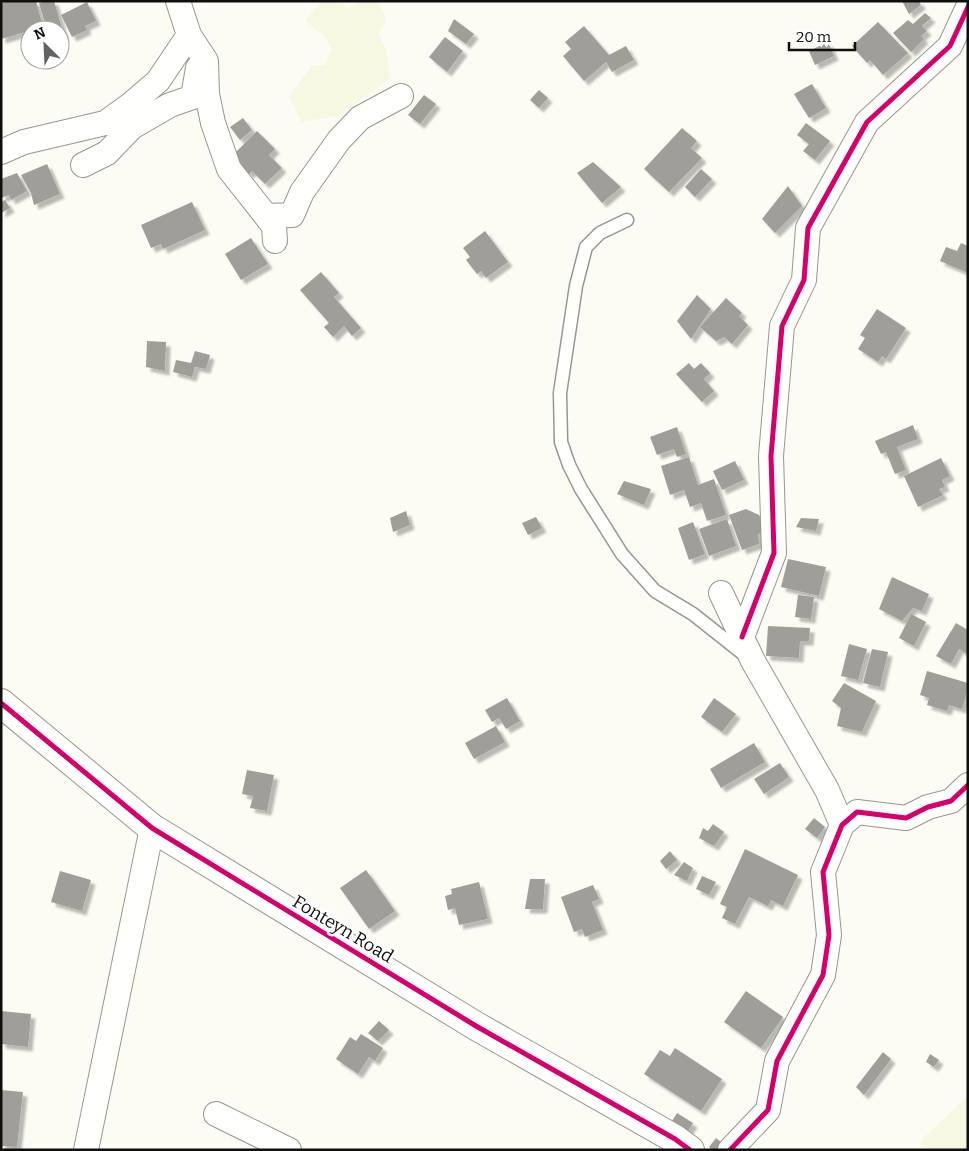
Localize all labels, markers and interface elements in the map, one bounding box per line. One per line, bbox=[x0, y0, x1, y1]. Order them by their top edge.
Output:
north arrow bbox=[20, 20, 70, 70]
scale bar bbox=[789, 20, 855, 52]
text: N bbox=[32, 24, 48, 44]
text: 20 m bbox=[796, 28, 832, 46]
street label: Fonteyn Road bbox=[289, 890, 398, 968]

